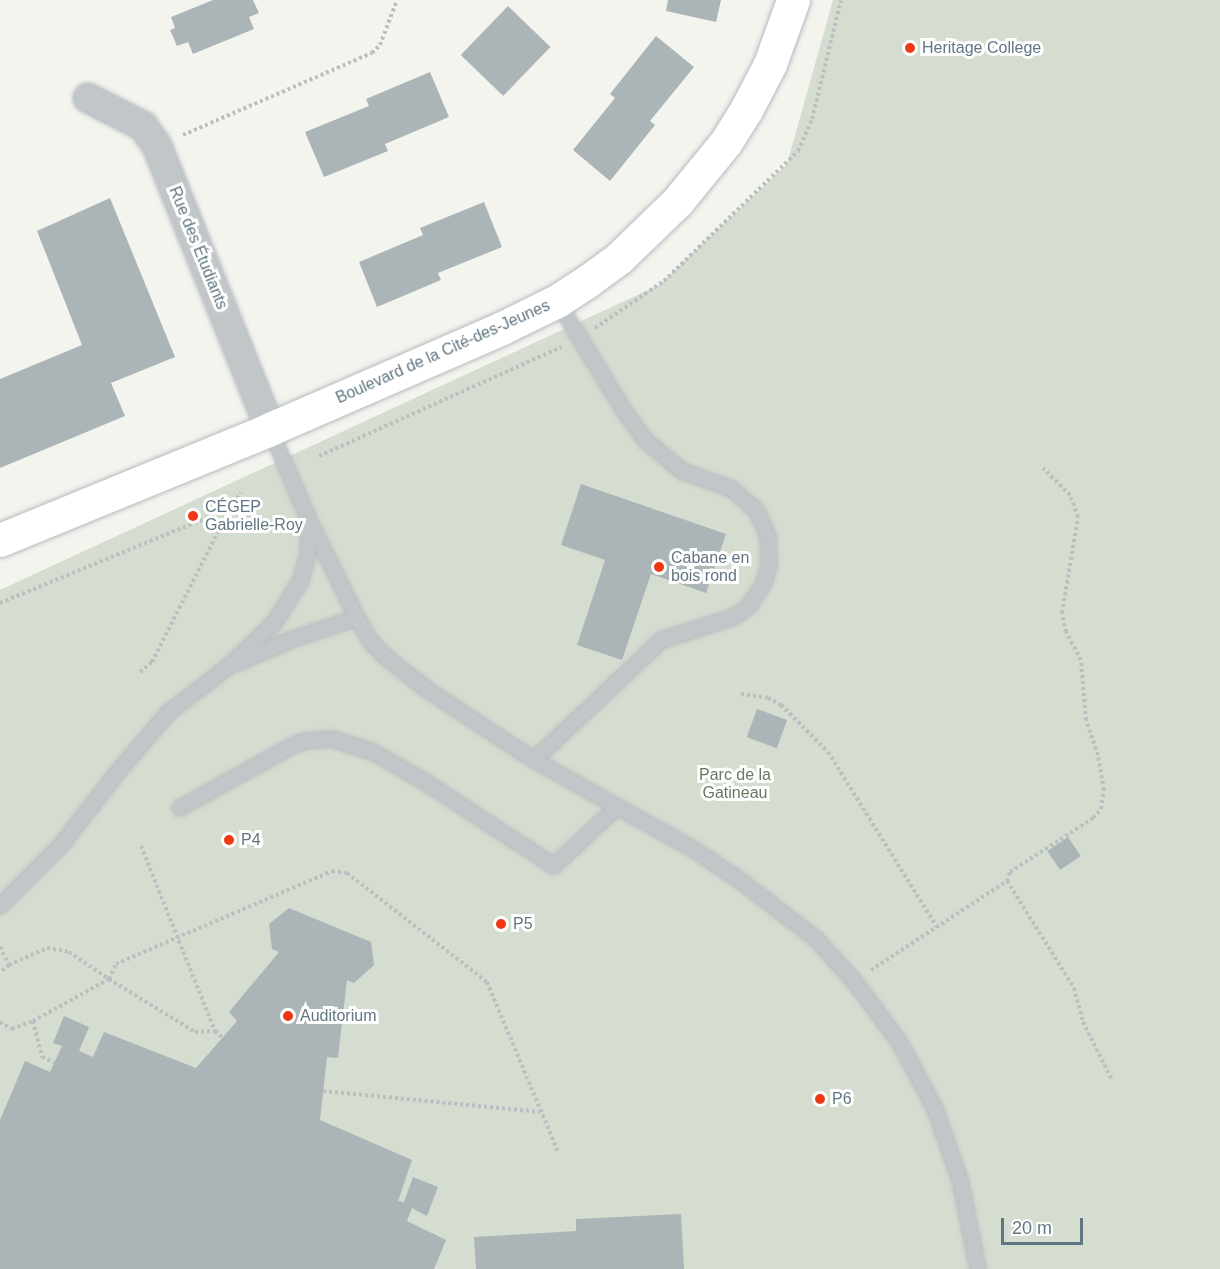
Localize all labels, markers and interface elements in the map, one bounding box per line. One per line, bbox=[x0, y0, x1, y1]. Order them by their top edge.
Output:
place label: Heritage College bbox=[922, 38, 1041, 58]
marker: Heritage College bbox=[903, 41, 917, 55]
street label: Rue des Étudiants bbox=[165, 184, 231, 312]
street label: Boulevard de la Cité-des-Jeunes bbox=[333, 296, 553, 408]
place label: CÉGEP Gabrielle-Roy bbox=[205, 497, 303, 535]
marker: CÉGEP Gabrielle-Roy bbox=[186, 509, 200, 523]
place label: Cabane en bois rond bbox=[671, 548, 749, 586]
marker: Cabane en bois rond bbox=[652, 560, 666, 574]
park label: Parc de la Gatineau bbox=[699, 765, 771, 803]
place label: P4 bbox=[241, 830, 261, 850]
marker: P4 bbox=[222, 833, 236, 847]
place label: P5 bbox=[513, 914, 533, 934]
marker: P5 bbox=[494, 917, 508, 931]
place label: Auditorium bbox=[300, 1006, 376, 1026]
marker: Auditorium bbox=[281, 1009, 295, 1023]
place label: P6 bbox=[832, 1089, 852, 1109]
marker: P6 bbox=[813, 1092, 827, 1106]
scale bar bbox=[1004, 1206, 1086, 1244]
text: 20 m bbox=[1012, 1218, 1052, 1238]

